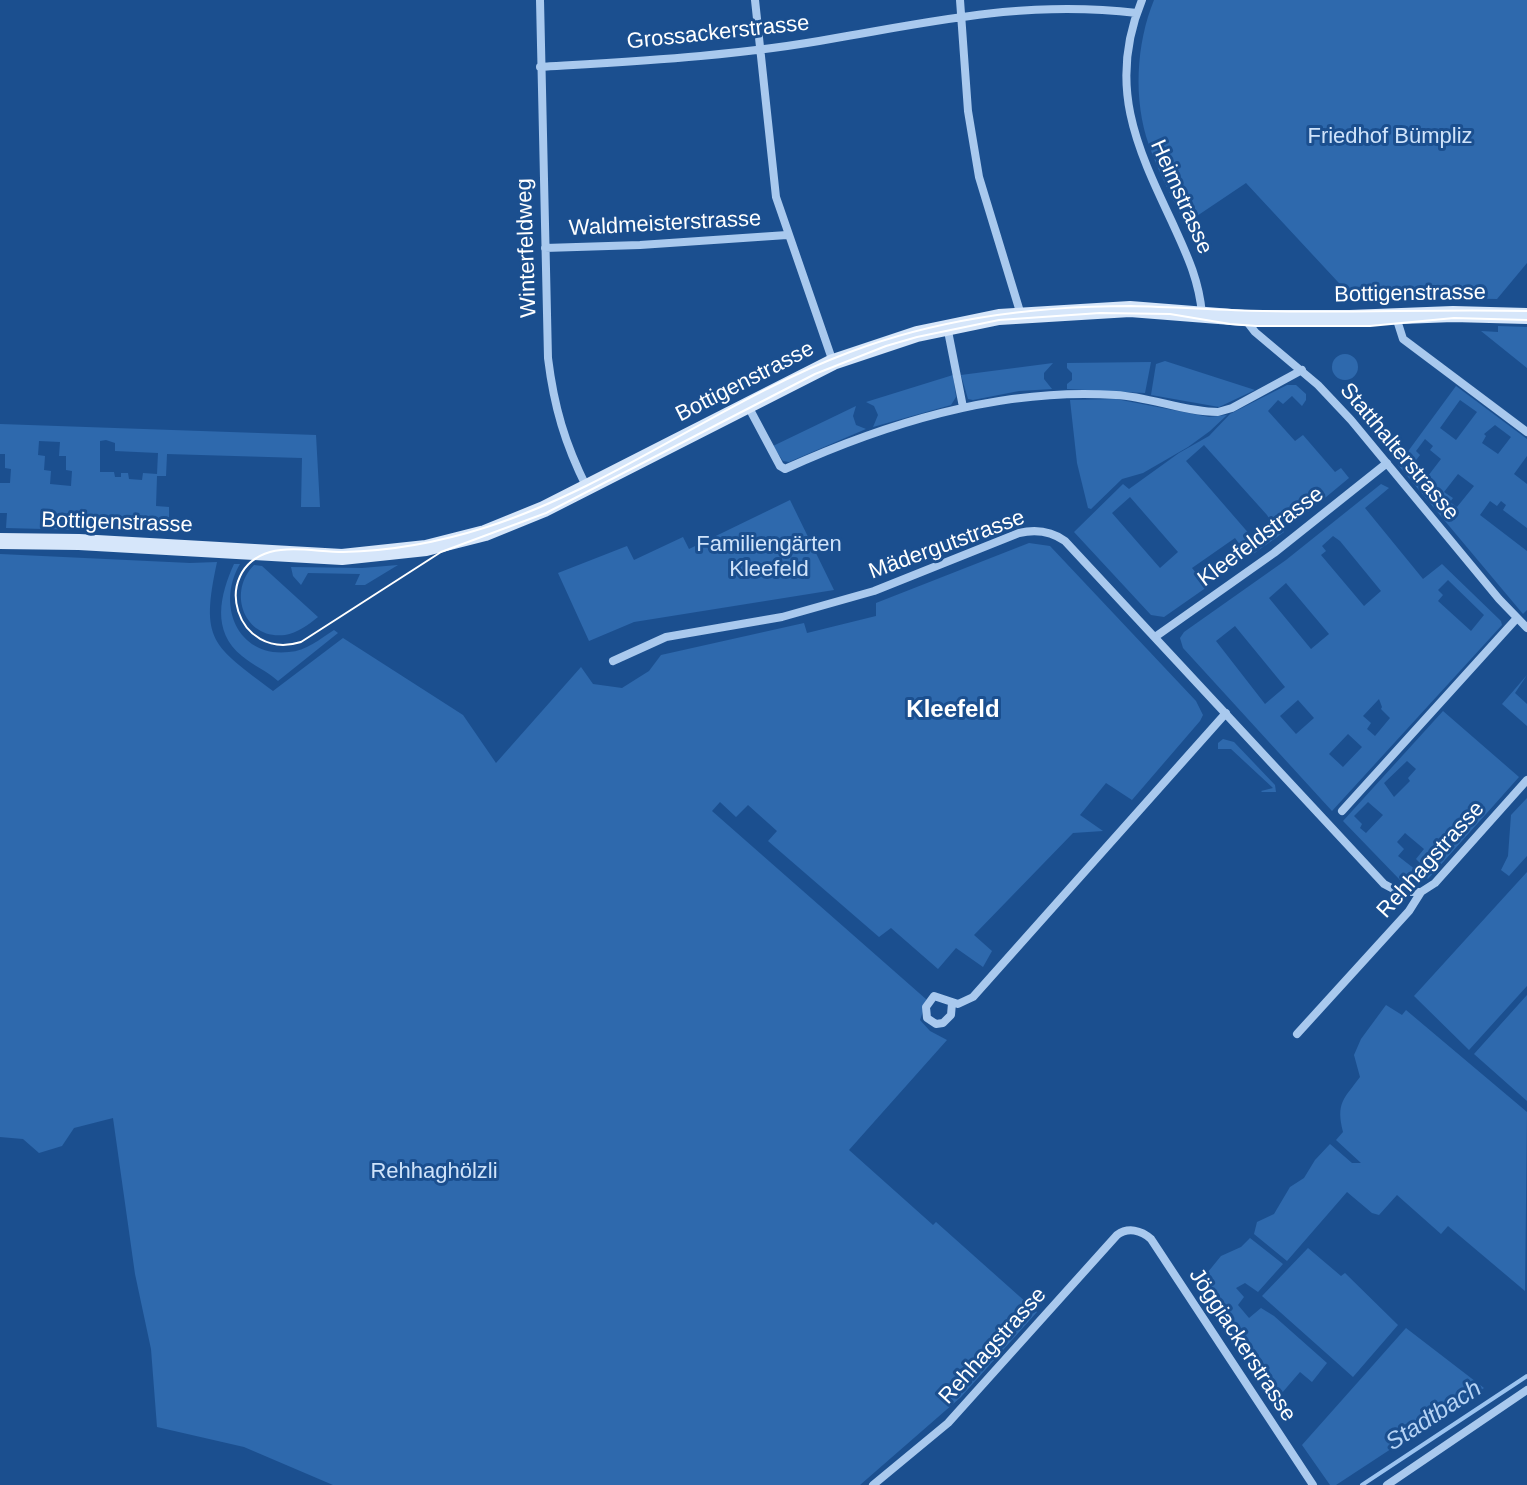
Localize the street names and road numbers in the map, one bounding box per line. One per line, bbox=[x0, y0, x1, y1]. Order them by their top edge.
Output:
street label: Grossackerstrasse bbox=[625, 10, 811, 56]
street label: Heimstrasse bbox=[1144, 136, 1218, 258]
street label: Winterfeldweg bbox=[511, 178, 543, 318]
street label: Waldmeisterstrasse bbox=[568, 206, 762, 242]
street label: Bottigenstrasse bbox=[1334, 279, 1486, 309]
street label: Bottigenstrasse bbox=[671, 336, 819, 428]
street label: Statthalterstrasse bbox=[1334, 378, 1464, 526]
street label: Kleefeldstrasse bbox=[1193, 481, 1329, 593]
street label: Mädergutstrasse bbox=[866, 505, 1028, 585]
street label: Bottigenstrasse bbox=[41, 507, 193, 539]
street label: Rehhagstrasse bbox=[1372, 796, 1490, 924]
street label: Jöggiackerstrasse bbox=[1183, 1263, 1301, 1427]
street label: Rehhagstrasse bbox=[934, 1282, 1052, 1410]

